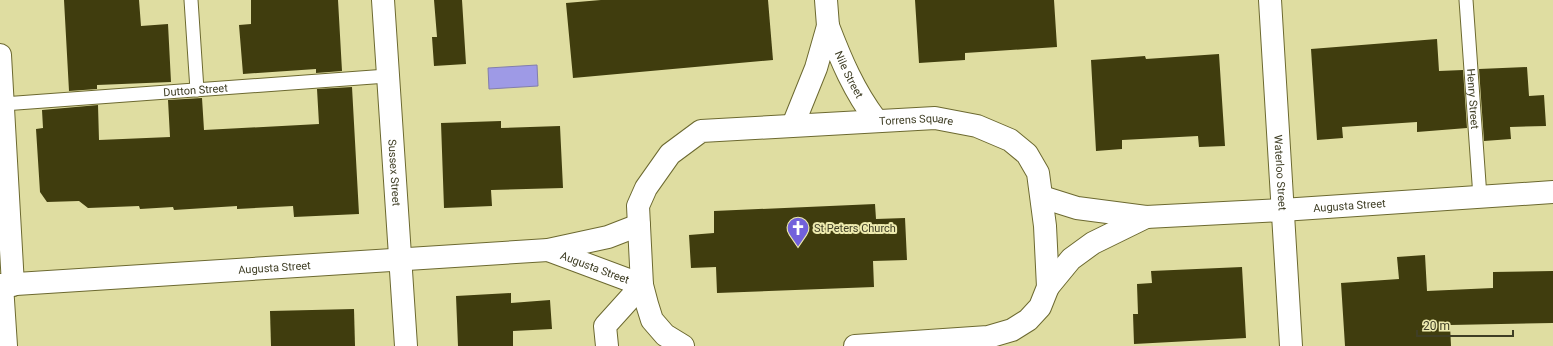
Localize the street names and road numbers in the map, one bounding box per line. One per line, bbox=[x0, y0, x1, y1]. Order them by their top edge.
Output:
street label: Nile Street bbox=[832, 49, 866, 101]
street label: Henry Street bbox=[1464, 68, 1482, 130]
street label: Dutton Street bbox=[163, 81, 229, 99]
street label: Torrens Square bbox=[879, 111, 955, 128]
street label: Waterloo Street bbox=[1272, 134, 1289, 211]
street label: Sussex Street bbox=[386, 139, 403, 207]
street label: Augusta Street bbox=[1313, 197, 1386, 214]
street label: Augusta Street bbox=[559, 249, 631, 286]
street label: Augusta Street bbox=[238, 259, 311, 276]

